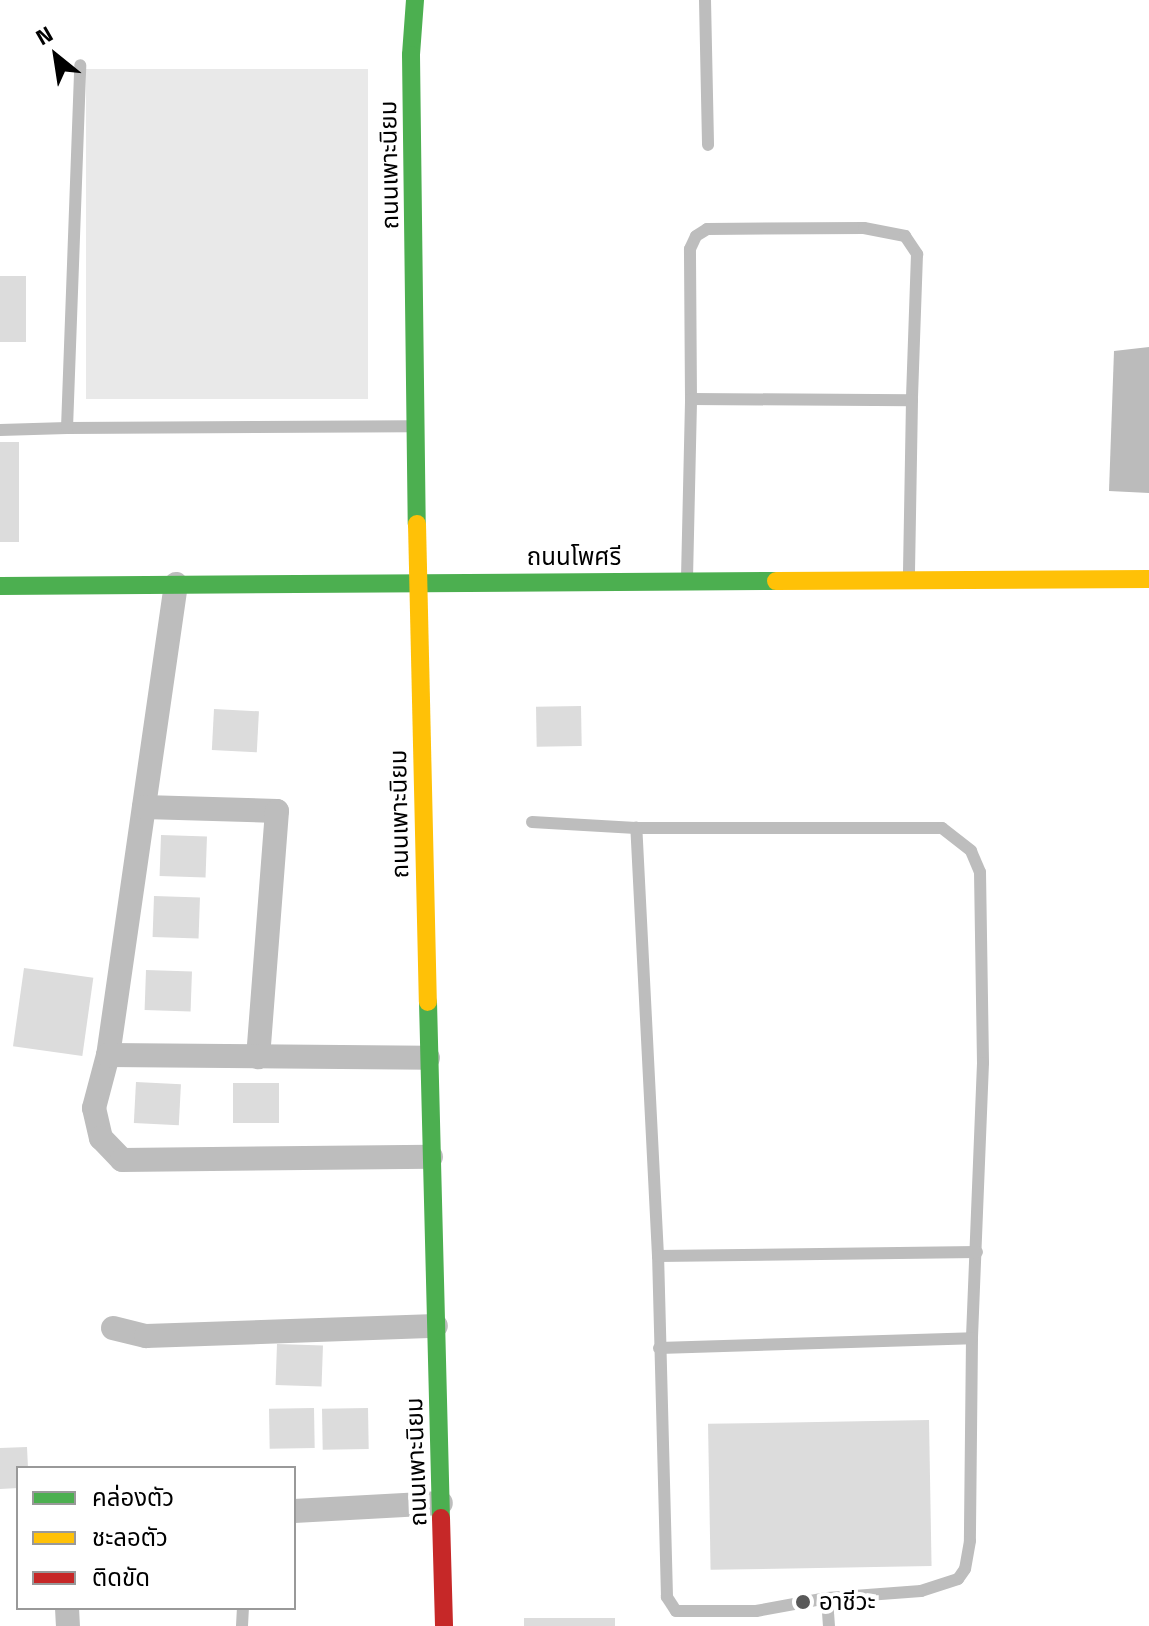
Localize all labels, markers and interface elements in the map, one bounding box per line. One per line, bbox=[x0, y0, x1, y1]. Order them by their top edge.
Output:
north arrow bbox=[16, 16, 96, 96]
text: N bbox=[29, 17, 59, 54]
street label: ถนนเพาะนิยม bbox=[373, 100, 405, 230]
street label: ถนนโพศรี bbox=[527, 543, 621, 571]
street label: ถนนเพาะนิยม bbox=[383, 749, 415, 879]
street label: ถนนเพาะนิยม bbox=[399, 1397, 433, 1527]
legend bbox=[16, 1466, 296, 1610]
text: คล่องตัว bbox=[92, 1479, 174, 1515]
text: ชะลอตัว bbox=[92, 1519, 168, 1555]
text: ติดขัด bbox=[92, 1559, 150, 1595]
place label: อาชีวะ bbox=[819, 1588, 876, 1616]
marker: อาชีวะ bbox=[794, 1593, 812, 1611]

